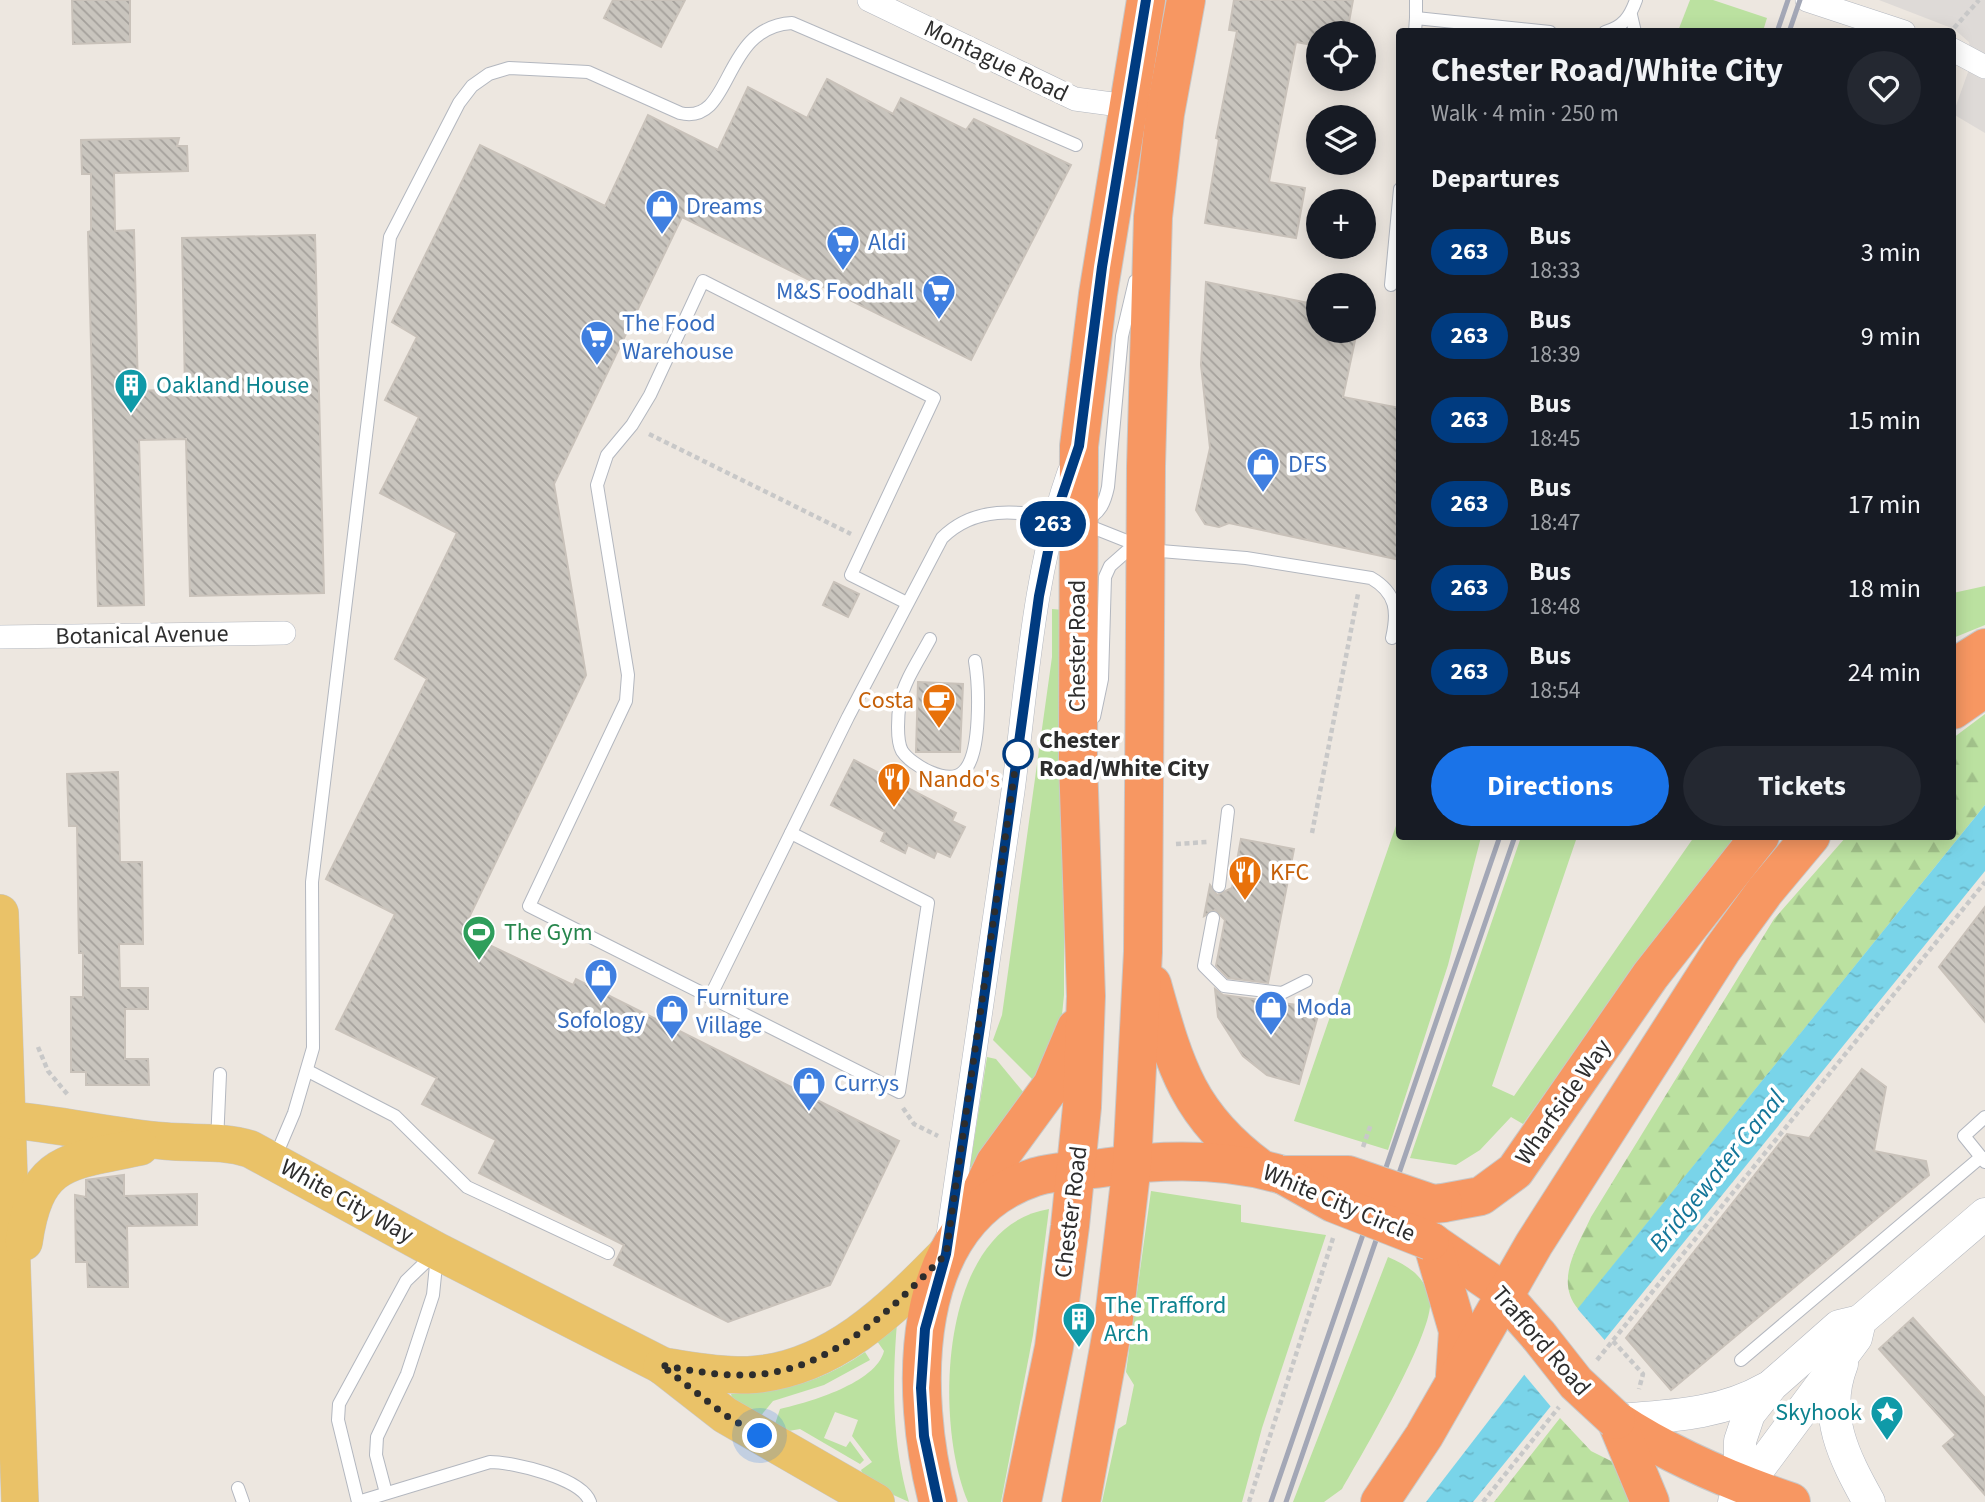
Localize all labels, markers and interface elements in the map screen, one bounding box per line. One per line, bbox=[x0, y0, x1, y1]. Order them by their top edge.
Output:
street label: Montague Road bbox=[918, 11, 1074, 111]
map controls bbox=[1306, 21, 1376, 343]
button: locate bbox=[1306, 21, 1376, 91]
text: Chester Road/White City bbox=[1431, 47, 1783, 94]
button: heart bbox=[1847, 51, 1921, 125]
text: Walk · 4 min · 250 m bbox=[1431, 97, 1619, 130]
button: layers bbox=[1306, 105, 1376, 175]
text: Departures bbox=[1431, 160, 1559, 197]
shop icon: Dreams bbox=[643, 187, 681, 236]
place label: Dreams bbox=[686, 189, 762, 224]
button: + bbox=[1306, 189, 1376, 259]
text: Bus bbox=[1529, 217, 1571, 254]
supermarket icon: Aldi bbox=[824, 223, 862, 272]
place label: Aldi bbox=[868, 225, 906, 260]
text: 263 bbox=[1450, 234, 1489, 269]
text: 3 min bbox=[1861, 234, 1921, 271]
text: 18:33 bbox=[1529, 254, 1580, 287]
supermarket icon: M&S Foodhall bbox=[920, 272, 958, 321]
button: − bbox=[1306, 273, 1376, 343]
place label: M&S Foodhall bbox=[776, 274, 914, 309]
text: Bus bbox=[1529, 301, 1571, 338]
place label: The Food Warehouse bbox=[622, 306, 734, 369]
supermarket icon: The Food Warehouse bbox=[578, 318, 616, 367]
text: 263 bbox=[1450, 318, 1489, 353]
text: 9 min bbox=[1861, 318, 1921, 355]
text: 18:39 bbox=[1529, 338, 1580, 371]
building icon: Oakland House bbox=[112, 366, 150, 415]
place label: Oakland House bbox=[156, 368, 309, 403]
text: Bus bbox=[1529, 385, 1571, 422]
text: 263 bbox=[1450, 402, 1489, 437]
text: 15 min bbox=[1848, 402, 1921, 439]
text: 18:45 bbox=[1529, 422, 1580, 455]
shop icon: DFS bbox=[1244, 445, 1282, 494]
place label: DFS bbox=[1288, 447, 1327, 482]
text: Bus bbox=[1529, 469, 1571, 506]
text: 263 bbox=[1450, 486, 1489, 521]
text: 17 min bbox=[1848, 486, 1921, 523]
line badge: 263 bbox=[1013, 501, 1093, 547]
text: 263 bbox=[1034, 506, 1072, 541]
text: 18:47 bbox=[1529, 506, 1580, 539]
text: Bus bbox=[1529, 553, 1571, 590]
text: 263 bbox=[1450, 570, 1489, 605]
text: 18 min bbox=[1848, 570, 1921, 607]
street label: Chester Road bbox=[1060, 580, 1095, 712]
text: 18:48 bbox=[1529, 590, 1580, 623]
street label: Botanical Avenue bbox=[55, 616, 229, 654]
text: Bus bbox=[1529, 637, 1571, 674]
text: 263 bbox=[1450, 654, 1489, 689]
text: 24 min bbox=[1848, 654, 1921, 691]
text: 18:54 bbox=[1529, 674, 1580, 707]
cafe icon: Costa bbox=[920, 681, 958, 730]
place label: Costa bbox=[858, 683, 914, 718]
place label: Chester Road/White City bbox=[1039, 723, 1210, 786]
marker: Chester Road/White City bbox=[1003, 739, 1033, 769]
button: Directions bbox=[1431, 746, 1669, 826]
button: Tickets bbox=[1683, 746, 1921, 826]
restaurant icon: Nando's bbox=[875, 760, 913, 809]
place label: Nando's bbox=[918, 762, 1000, 797]
restaurant icon: KFC bbox=[1226, 853, 1264, 902]
place label: KFC bbox=[1270, 855, 1309, 890]
sports icon: The Gym bbox=[460, 913, 498, 962]
place label: The Gym bbox=[504, 915, 593, 950]
shop icon: Sofology bbox=[582, 956, 620, 1005]
place label: Furniture Village bbox=[696, 980, 789, 1043]
shop icon: Moda bbox=[1252, 988, 1290, 1037]
place label: Moda bbox=[1296, 990, 1352, 1025]
shop icon: Furniture Village bbox=[653, 992, 691, 1041]
place label: Sofology bbox=[557, 1003, 645, 1038]
street label: Wharfside Way bbox=[1506, 1032, 1620, 1172]
shop icon: Currys bbox=[790, 1064, 828, 1113]
place label: Currys bbox=[834, 1066, 899, 1101]
water label: Bridgewater Canal bbox=[1640, 1082, 1794, 1260]
street label: Chester Road bbox=[1046, 1144, 1096, 1280]
street label: White City Way bbox=[274, 1150, 420, 1252]
street label: White City Circle bbox=[1257, 1155, 1421, 1251]
street label: Trafford Road bbox=[1483, 1278, 1599, 1404]
place label: The Trafford Arch bbox=[1104, 1288, 1226, 1351]
building icon: The Trafford Arch bbox=[1060, 1300, 1098, 1349]
place icon: Skyhook bbox=[1868, 1393, 1906, 1442]
place label: Skyhook bbox=[1775, 1395, 1862, 1430]
your location bbox=[742, 1418, 777, 1453]

